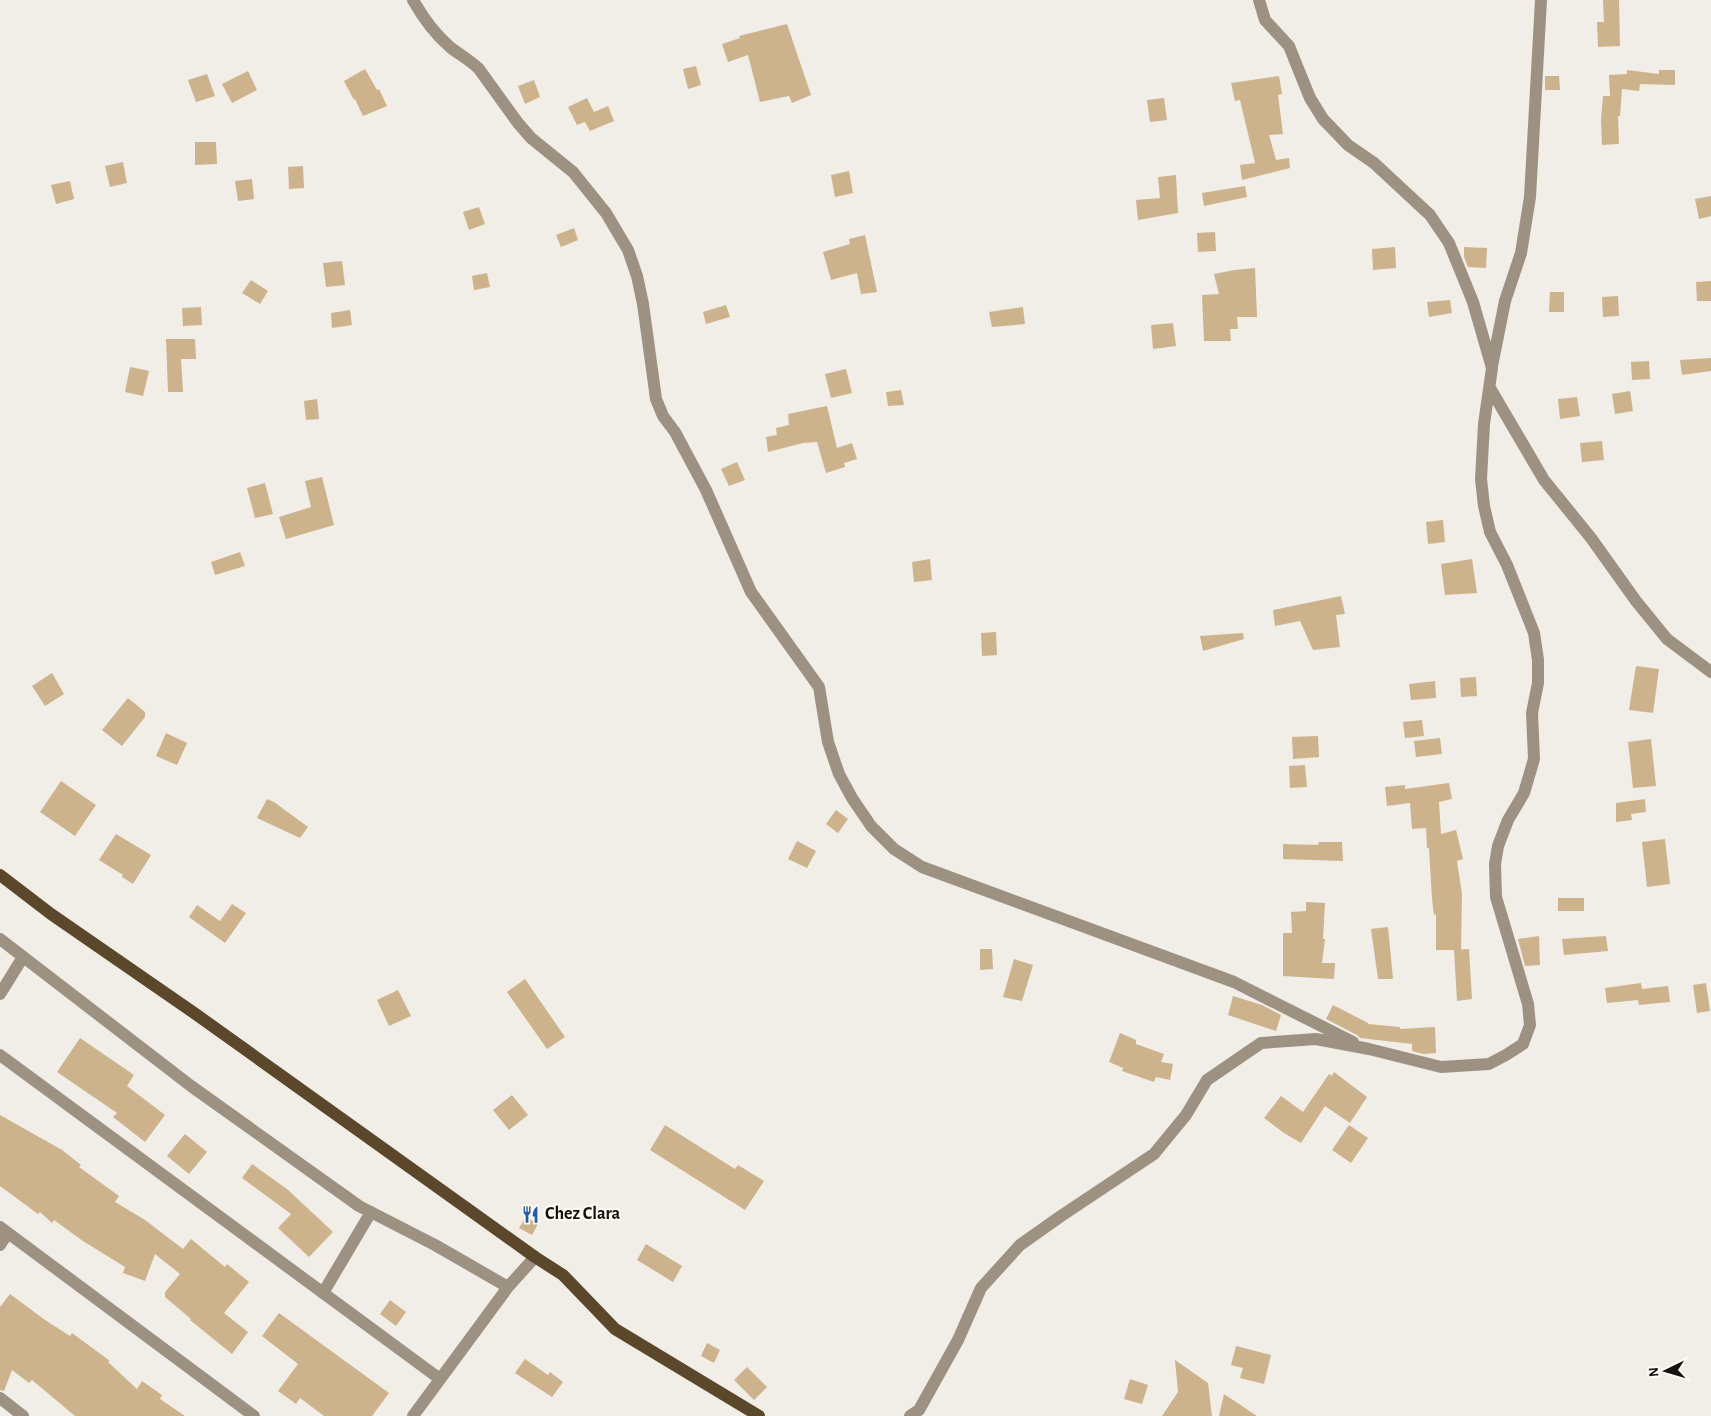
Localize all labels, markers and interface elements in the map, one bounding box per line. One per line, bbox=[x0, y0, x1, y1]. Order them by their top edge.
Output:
restaurant icon: Chez Clara bbox=[521, 1204, 541, 1224]
place label: Chez Clara bbox=[545, 1205, 621, 1223]
north arrow bbox=[1641, 1346, 1691, 1396]
text: N bbox=[1647, 1367, 1661, 1378]

